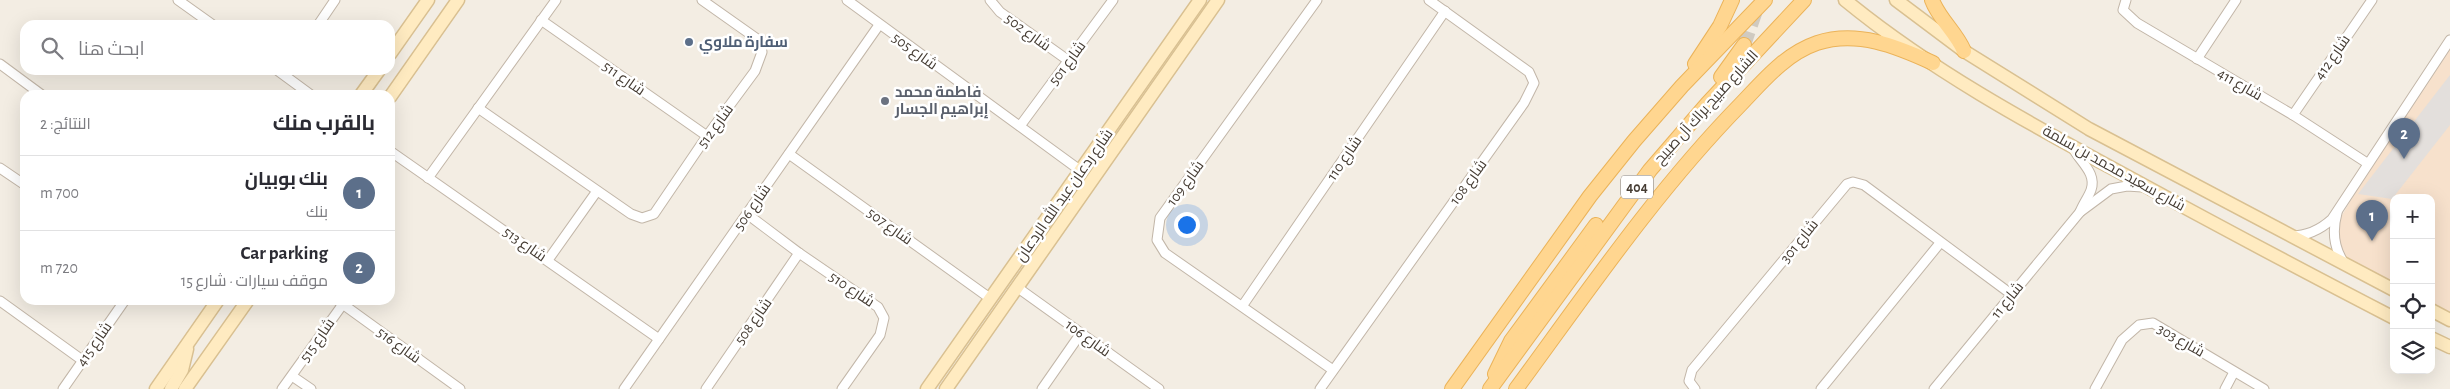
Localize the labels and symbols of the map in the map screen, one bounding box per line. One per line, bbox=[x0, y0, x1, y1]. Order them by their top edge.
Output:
street label: شارع 502 bbox=[1000, 10, 1054, 56]
street label: شارع 505 bbox=[887, 29, 941, 75]
street label: شارع 412 bbox=[2311, 32, 2356, 84]
place label: سفارة ملاوي bbox=[699, 35, 788, 54]
marker: سفارة ملاوي bbox=[683, 36, 695, 48]
street label: شارع 501 bbox=[1045, 38, 1091, 90]
street label: الشارع صبيح براك آل صبيح bbox=[1651, 47, 1763, 169]
street label: شارع 511 bbox=[598, 58, 648, 101]
street label: شارع 411 bbox=[2213, 65, 2265, 106]
place label: فاطمة محمد إبراهيم الجسار bbox=[894, 85, 989, 119]
marker: فاطمة محمد إبراهيم الجسار bbox=[879, 95, 891, 107]
street label: شارع 512 bbox=[694, 101, 739, 153]
pin: 2 bbox=[2388, 118, 2420, 159]
street label: شارع سعيد محمد بن سلمة bbox=[2038, 122, 2188, 217]
street label: شارع ردعان عبد الله الردعان bbox=[1011, 125, 1118, 266]
street label: شارع 110 bbox=[1323, 133, 1367, 185]
street label: شارع 108 bbox=[1446, 156, 1492, 209]
street label: شارع 109 bbox=[1163, 157, 1209, 210]
road number: 404 bbox=[1621, 176, 1653, 198]
street label: شارع 506 bbox=[730, 181, 776, 235]
pin: 1 bbox=[2356, 200, 2388, 241]
street label: شارع 507 bbox=[863, 204, 916, 250]
your location bbox=[1174, 212, 1200, 238]
street label: شارع 301 bbox=[1777, 216, 1824, 268]
street label: شارع 513 bbox=[499, 223, 550, 267]
street label: شارع 510 bbox=[825, 268, 878, 312]
street label: شارع 11 bbox=[1988, 279, 2029, 323]
street label: شارع 508 bbox=[731, 295, 777, 349]
street label: شارع 515 bbox=[296, 315, 340, 366]
street label: شارع 106 bbox=[1061, 316, 1114, 362]
street label: شارع 415 bbox=[73, 319, 117, 371]
street label: شارع 303 bbox=[2153, 320, 2207, 362]
street label: شارع 516 bbox=[372, 324, 424, 369]

